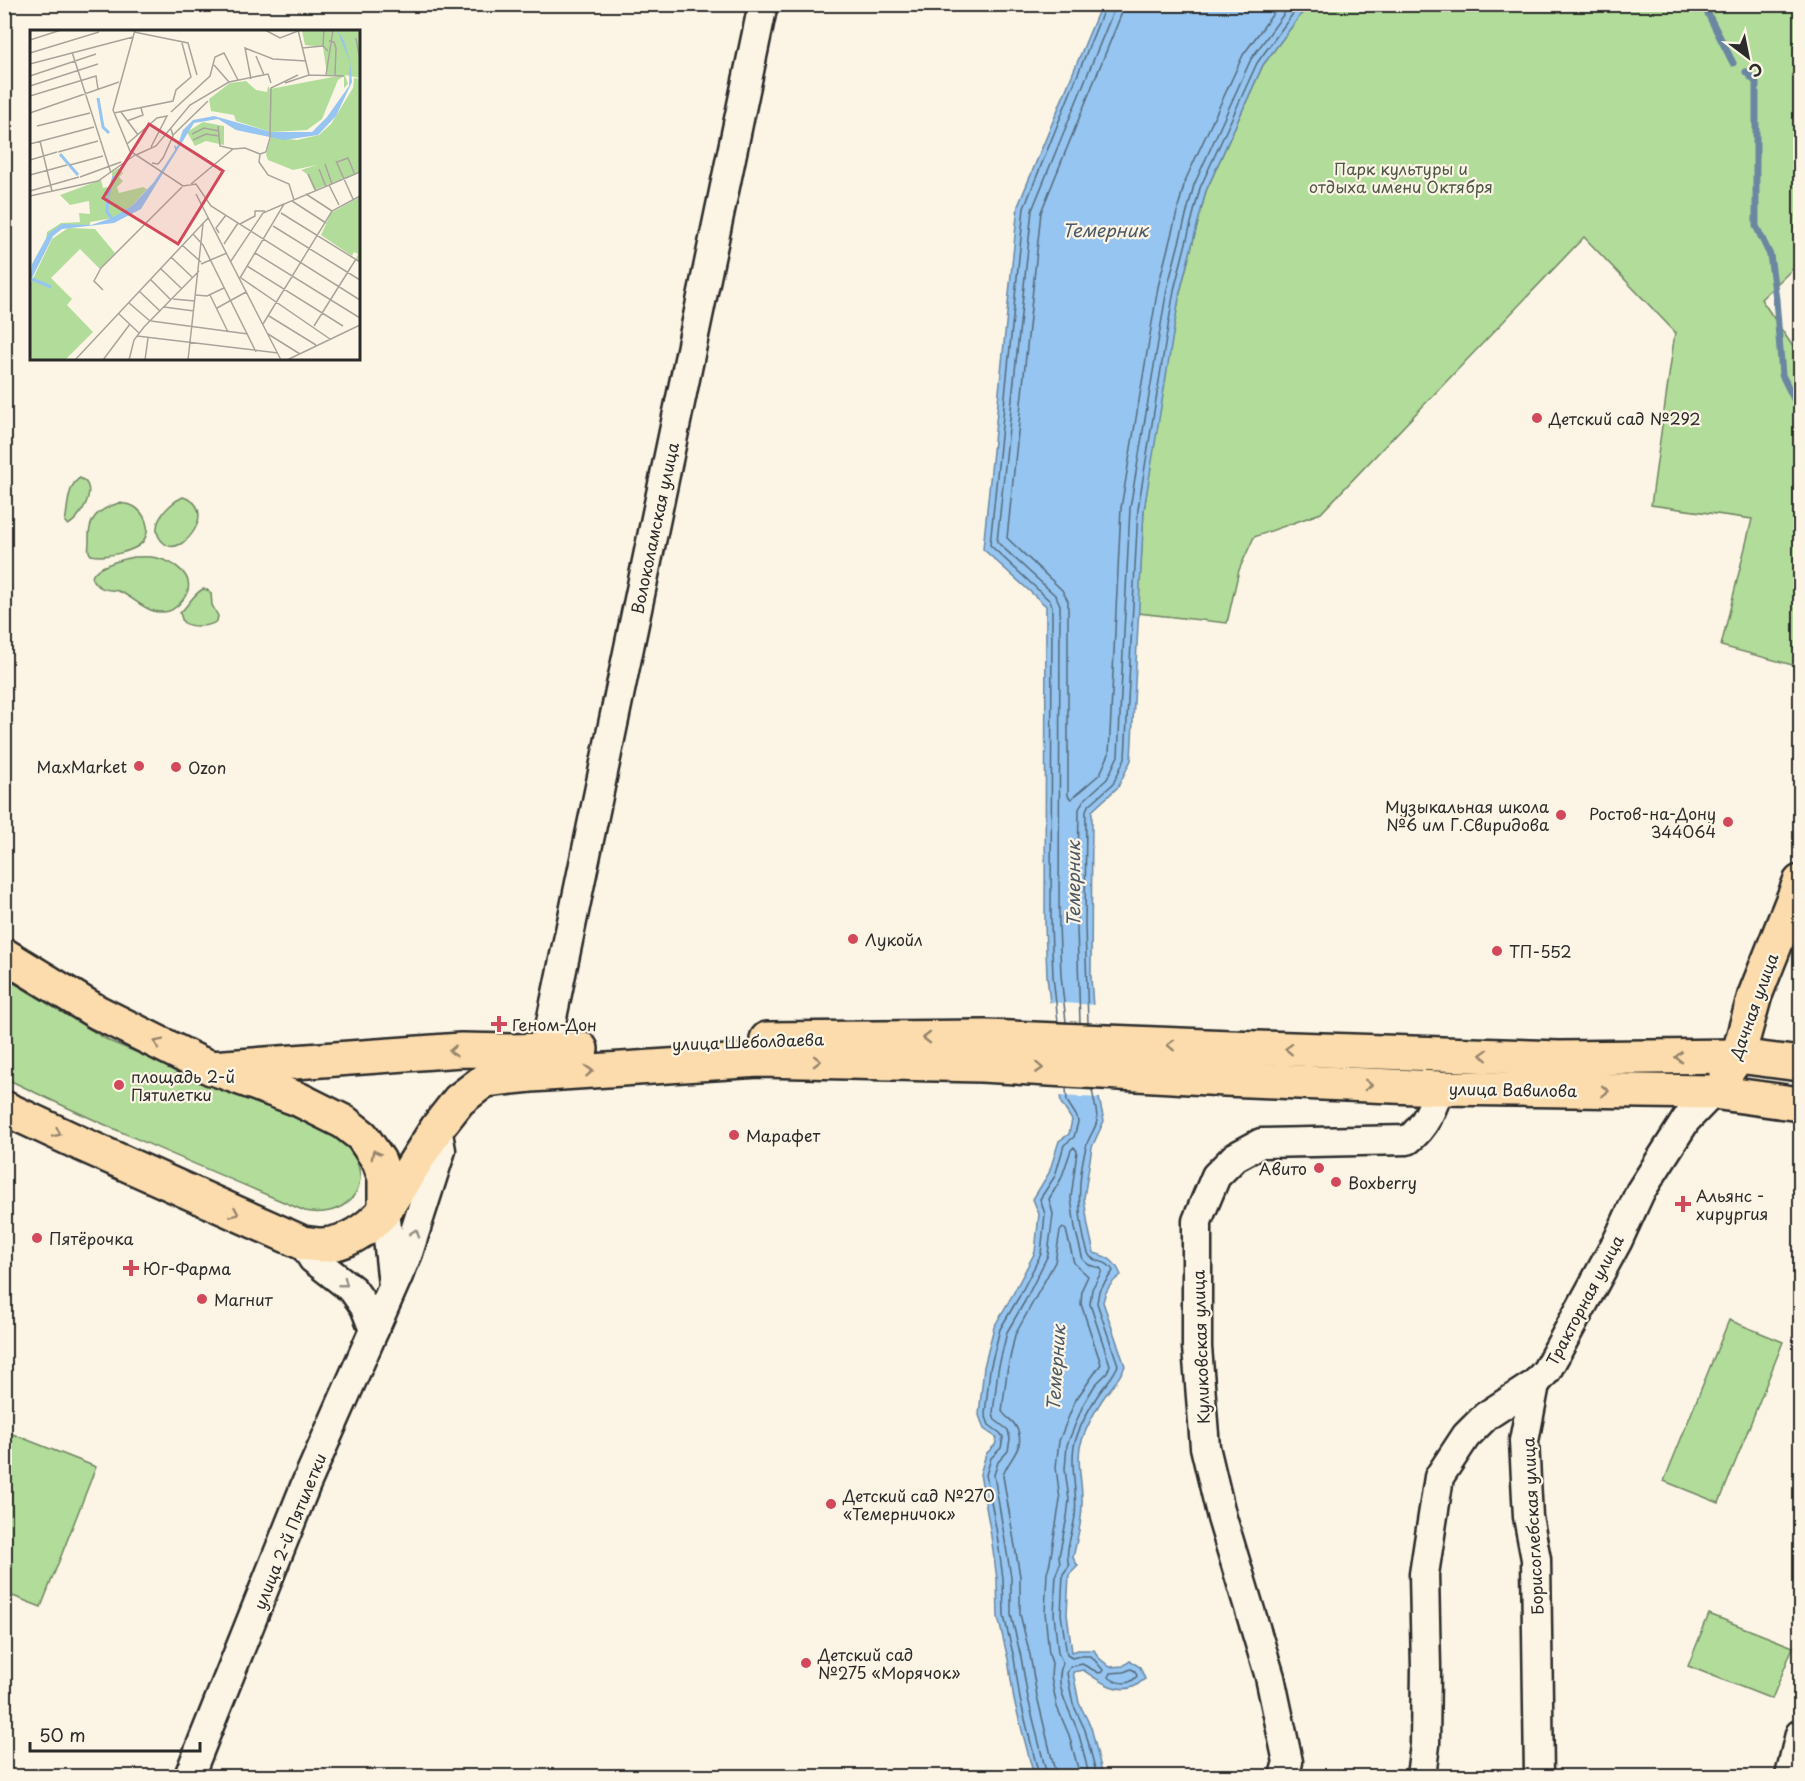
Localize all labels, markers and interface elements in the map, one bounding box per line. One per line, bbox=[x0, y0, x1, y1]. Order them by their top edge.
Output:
north arrow bbox=[1718, 27, 1778, 87]
inset map bbox=[30, 30, 360, 360]
text: С bbox=[1745, 57, 1768, 84]
park label: Парк культуры и отдыха имени Октября bbox=[1309, 156, 1493, 198]
water label: Темерник bbox=[1062, 216, 1149, 243]
place label: Детский сад №292 bbox=[1548, 406, 1701, 430]
marker: Детский сад №292 bbox=[1530, 411, 1544, 425]
street label: Волоколамская улица bbox=[624, 440, 684, 616]
place label: MaxMarket bbox=[36, 754, 127, 778]
place label: Ozon bbox=[188, 755, 226, 779]
marker: MaxMarket bbox=[132, 759, 146, 773]
marker: Ozon bbox=[169, 760, 183, 774]
place label: Музыкальная школа №6 им Г.Свиридова bbox=[1385, 794, 1549, 836]
place label: Ростов-на-Дону 344064 bbox=[1589, 801, 1716, 843]
marker: Музыкальная школа №6 им Г.Свиридова bbox=[1554, 808, 1568, 822]
marker: Ростов-на-Дону 344064 bbox=[1721, 815, 1735, 829]
water label: Темерник bbox=[1059, 840, 1086, 927]
place label: Лукойл bbox=[865, 927, 923, 951]
marker: Лукойл bbox=[846, 932, 860, 946]
place label: ТП-552 bbox=[1509, 939, 1572, 963]
marker: ТП-552 bbox=[1490, 944, 1504, 958]
street label: Дачная улица bbox=[1722, 950, 1783, 1063]
place label: Геном-Дон bbox=[512, 1012, 597, 1036]
marker: Геном-Дон bbox=[490, 1015, 508, 1033]
street label: улица Шеболдаева bbox=[672, 1026, 824, 1056]
one-way arrow bbox=[922, 1032, 931, 1044]
one-way arrow bbox=[1167, 1038, 1176, 1051]
one-way arrow bbox=[154, 1039, 165, 1050]
one-way arrow bbox=[1285, 1043, 1294, 1055]
one-way arrow bbox=[448, 1044, 457, 1057]
one-way arrow bbox=[1480, 1049, 1489, 1062]
one-way arrow bbox=[1675, 1051, 1684, 1063]
one-way arrow bbox=[813, 1055, 822, 1068]
one-way arrow bbox=[1034, 1061, 1043, 1074]
place label: площадь 2-й Пятилетки bbox=[131, 1064, 235, 1106]
one-way arrow bbox=[585, 1065, 594, 1078]
street label: улица Вавилова bbox=[1449, 1076, 1577, 1102]
marker: площадь 2-й Пятилетки bbox=[112, 1078, 126, 1092]
one-way arrow bbox=[1363, 1078, 1372, 1091]
one-way arrow bbox=[1600, 1085, 1609, 1097]
place label: Марафет bbox=[746, 1123, 820, 1147]
one-way arrow bbox=[51, 1126, 62, 1138]
marker: Марафет bbox=[727, 1128, 741, 1142]
one-way arrow bbox=[371, 1150, 382, 1160]
place label: Авито bbox=[1259, 1156, 1307, 1180]
marker: Авито bbox=[1312, 1161, 1326, 1175]
place label: Boxberry bbox=[1348, 1170, 1417, 1194]
marker: Boxberry bbox=[1329, 1175, 1343, 1189]
place label: Альянс - хирургия bbox=[1696, 1183, 1768, 1225]
marker: Альянс - хирургия bbox=[1674, 1195, 1692, 1213]
one-way arrow bbox=[229, 1206, 240, 1218]
place label: Пятёрочка bbox=[49, 1226, 134, 1250]
one-way arrow bbox=[408, 1228, 420, 1239]
street label: Тракторная улица bbox=[1539, 1230, 1629, 1370]
marker: Пятёрочка bbox=[30, 1231, 44, 1245]
place label: Юг-Фарма bbox=[143, 1256, 231, 1280]
marker: Юг-Фарма bbox=[124, 1261, 138, 1275]
street label: Куликовская улица bbox=[1185, 1269, 1215, 1425]
one-way arrow bbox=[337, 1275, 348, 1286]
place label: Магнит bbox=[214, 1287, 274, 1311]
marker: Магнит bbox=[195, 1292, 209, 1306]
water label: Темерник bbox=[1039, 1323, 1072, 1412]
street label: Борисоглебская улица bbox=[1515, 1437, 1549, 1615]
street label: улица 2-й Пятилетки bbox=[247, 1449, 331, 1613]
place label: Детский сад №270 «Темерничок» bbox=[842, 1483, 995, 1525]
marker: Детский сад №270 «Темерничок» bbox=[824, 1497, 838, 1511]
place label: Детский сад №275 «Морячок» bbox=[817, 1642, 960, 1684]
marker: Детский сад №275 «Морячок» bbox=[799, 1656, 813, 1670]
scale bar bbox=[30, 1715, 200, 1753]
text: 50 m bbox=[39, 1721, 86, 1748]

